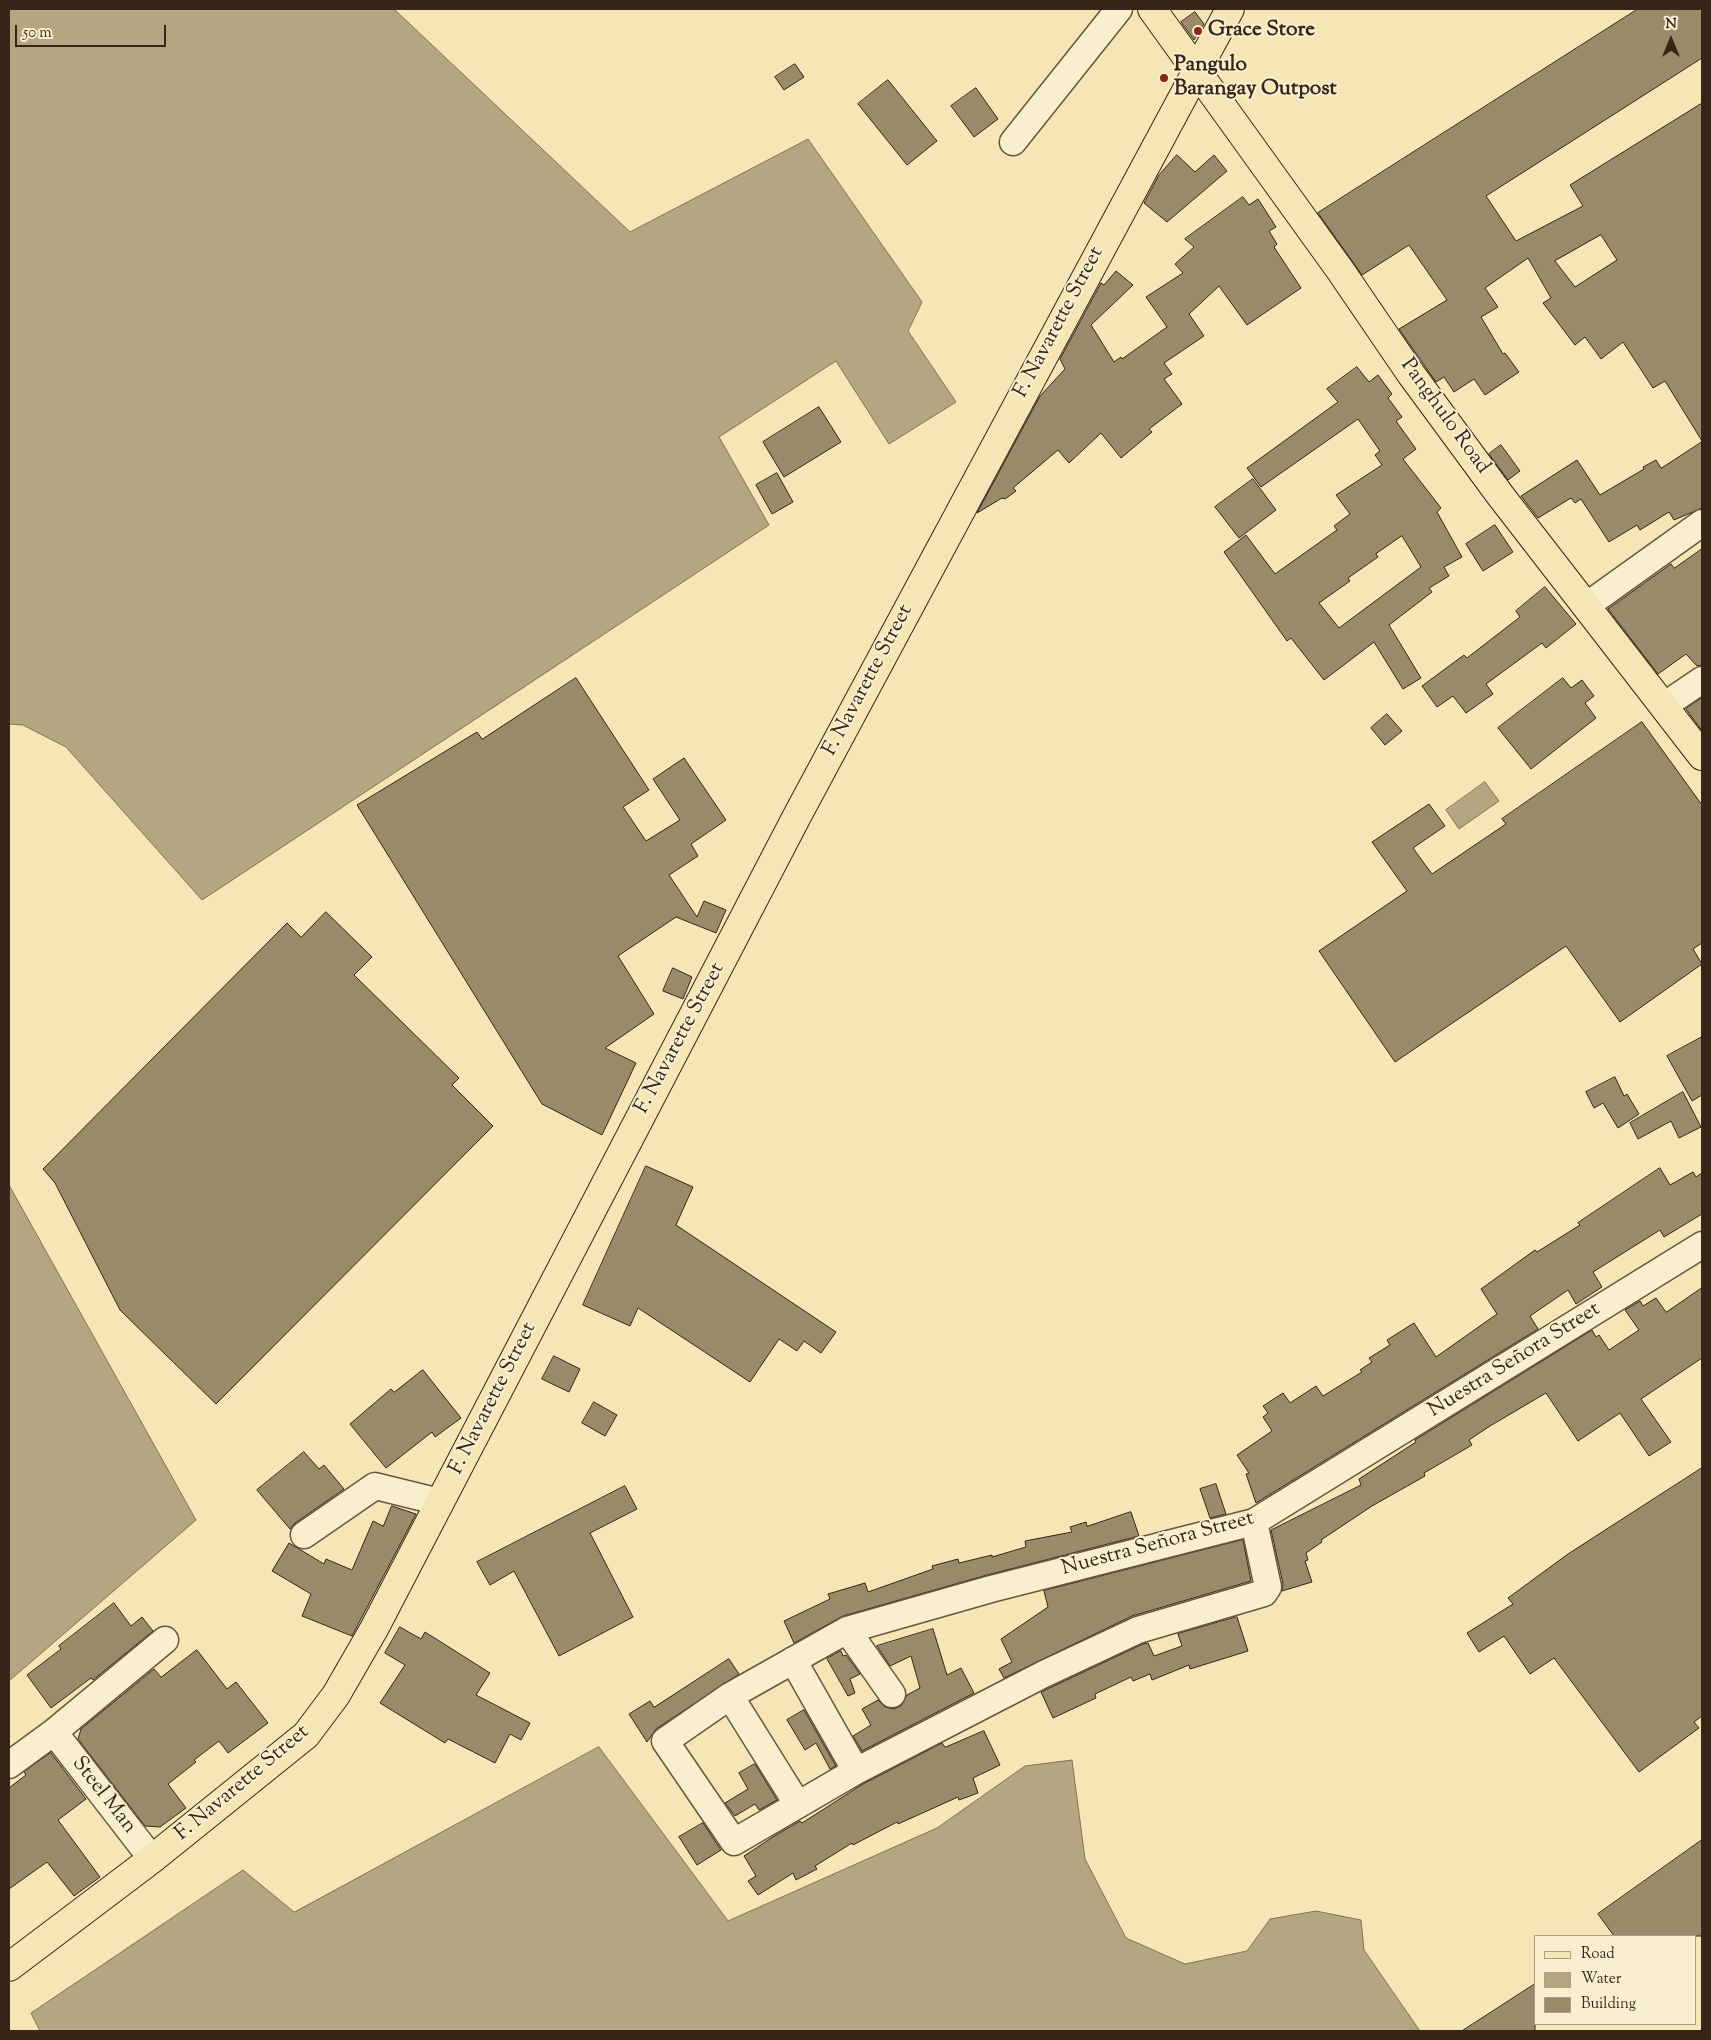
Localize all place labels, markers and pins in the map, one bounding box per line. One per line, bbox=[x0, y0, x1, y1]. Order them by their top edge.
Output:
place label: Grace Store bbox=[1208, 18, 1315, 44]
marker: Grace Store bbox=[1192, 25, 1204, 37]
place label: Pangulo Barangay Outpost bbox=[1174, 53, 1337, 103]
marker: Pangulo Barangay Outpost bbox=[1158, 72, 1170, 84]

